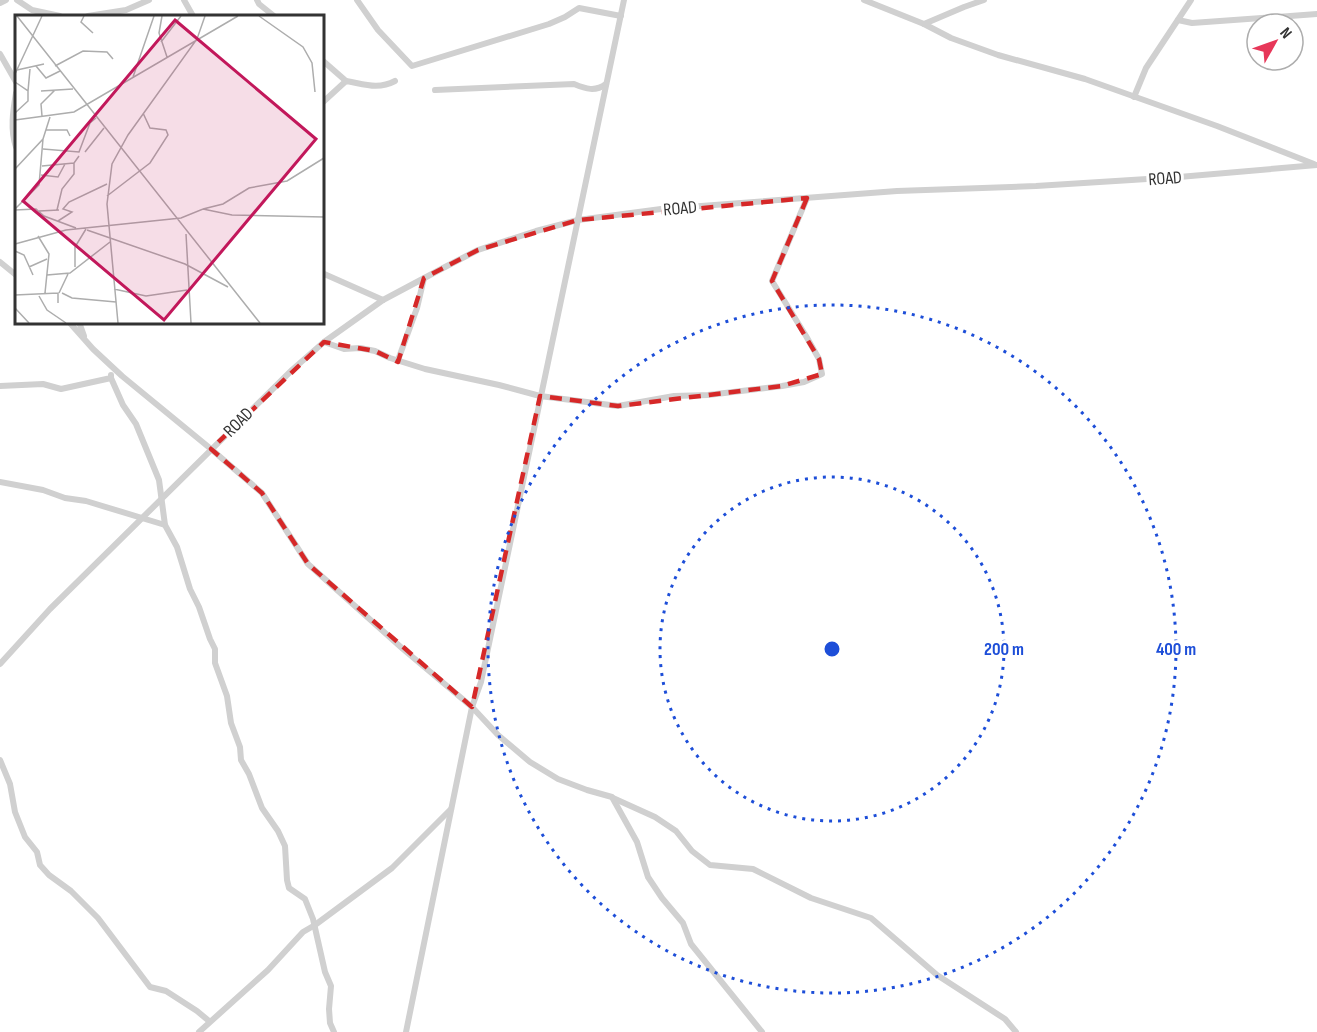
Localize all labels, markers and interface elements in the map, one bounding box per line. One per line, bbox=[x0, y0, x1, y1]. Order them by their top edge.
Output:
north arrow bbox=[1245, 12, 1305, 72]
inset map bbox=[15, 15, 324, 324]
text: N bbox=[1275, 24, 1295, 43]
street label: ROAD bbox=[1148, 167, 1182, 190]
street label: ROAD bbox=[662, 197, 698, 220]
street label: ROAD bbox=[219, 403, 258, 442]
centre of rings bbox=[822, 639, 842, 659]
text: 200 m bbox=[984, 639, 1024, 660]
text: 400 m bbox=[1156, 639, 1196, 660]

